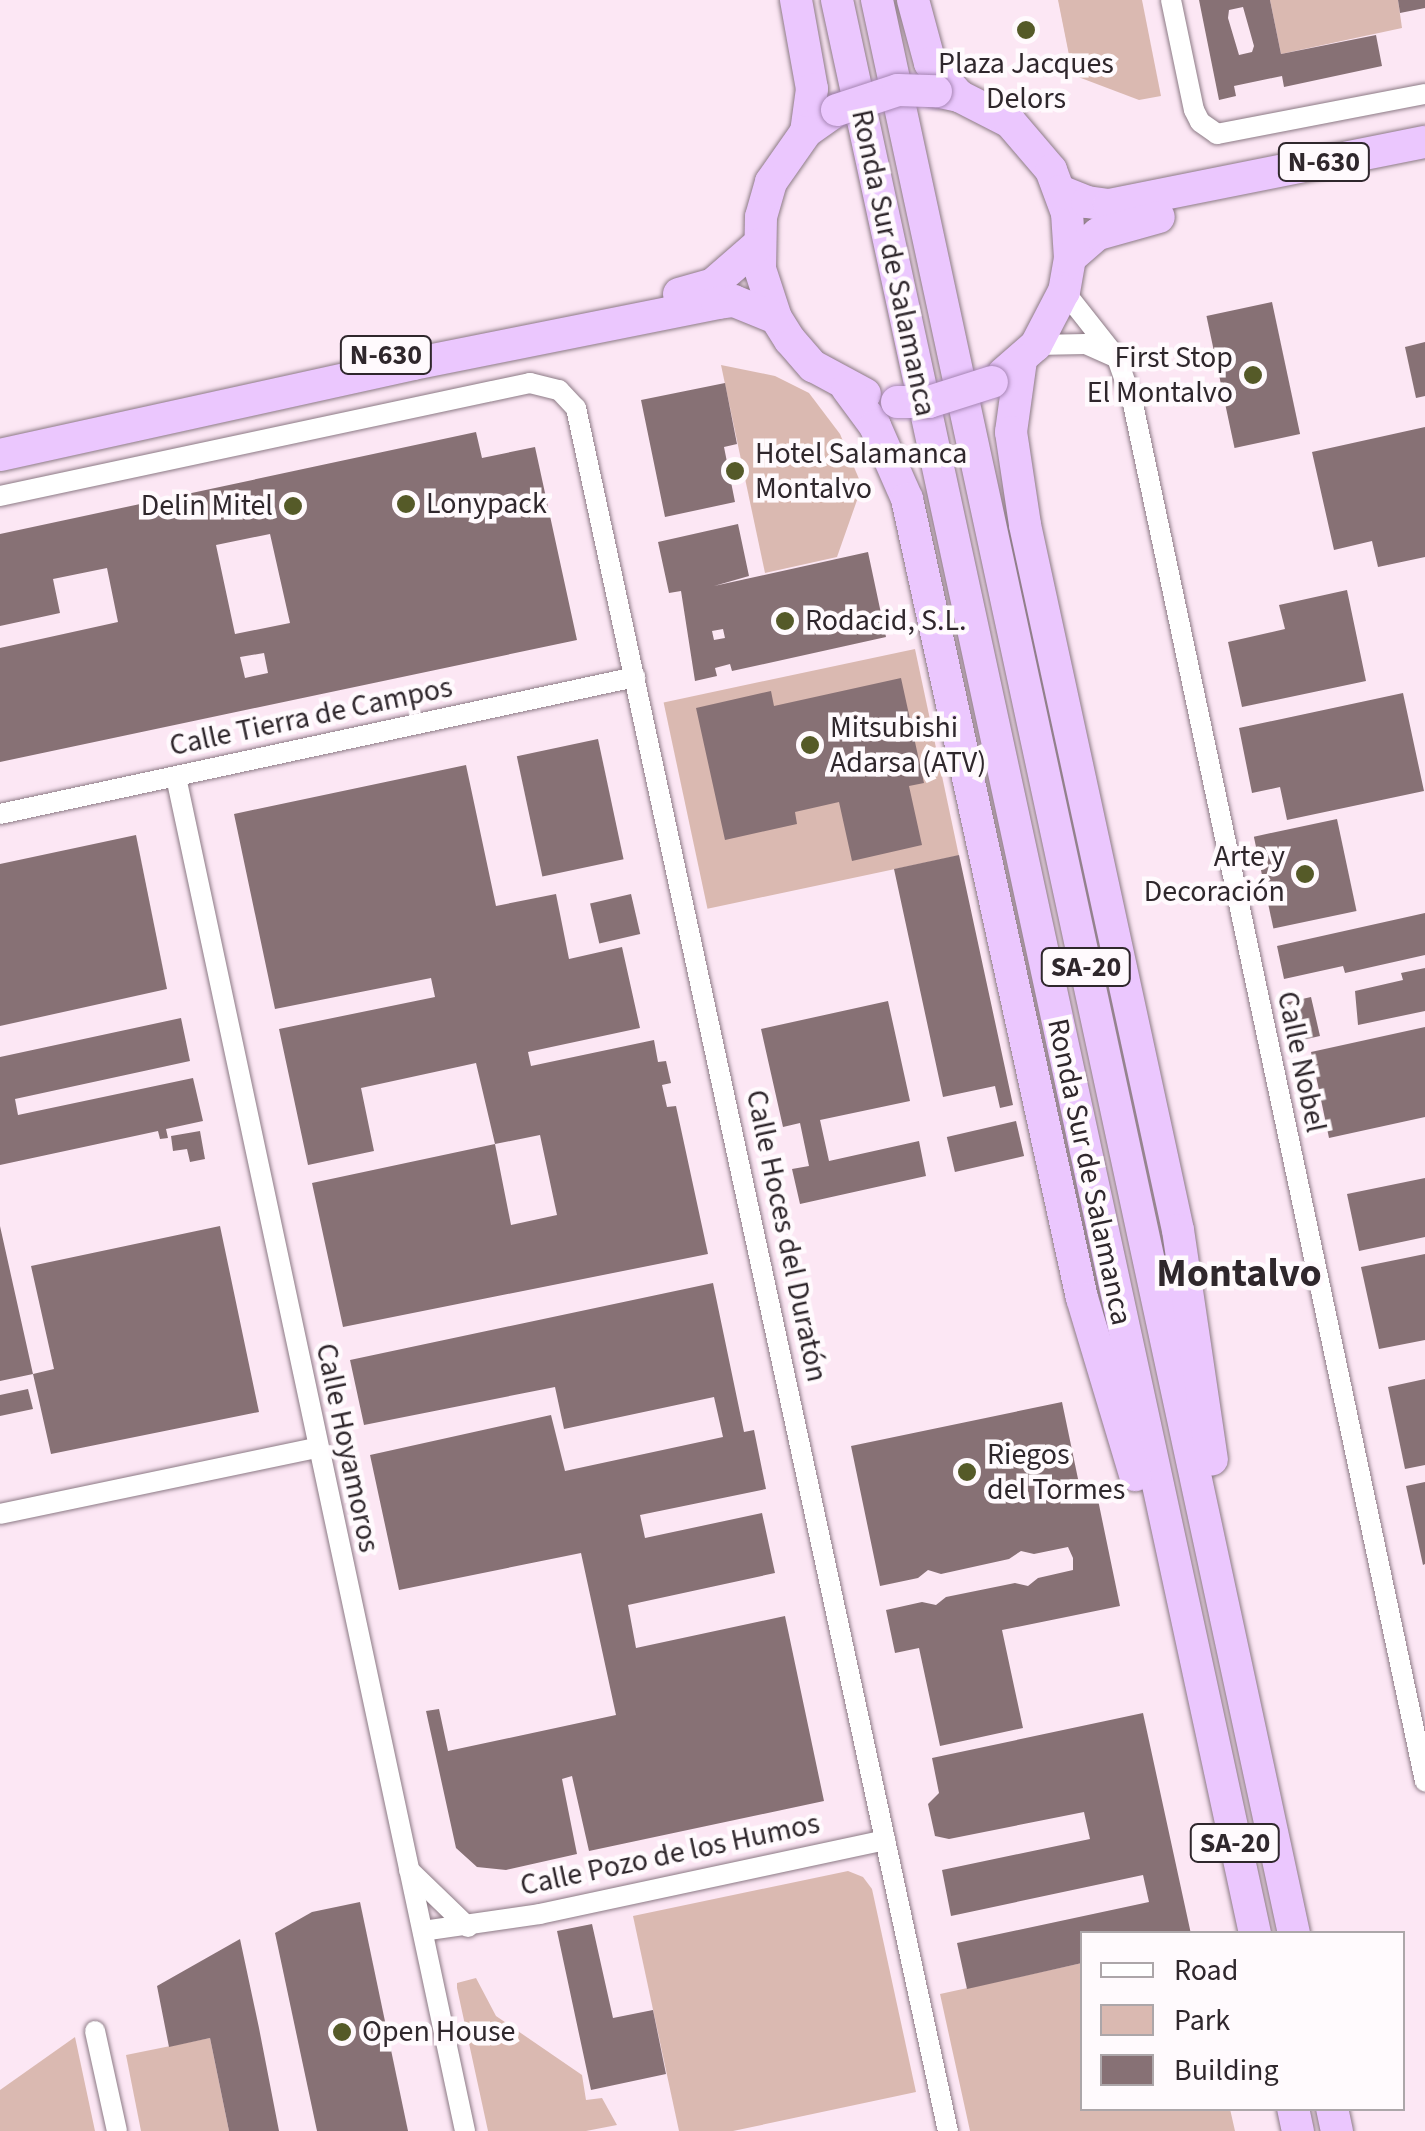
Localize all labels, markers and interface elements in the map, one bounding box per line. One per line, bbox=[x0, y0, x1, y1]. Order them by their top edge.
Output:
marker: Plaza Jacques Delors bbox=[1015, 19, 1037, 41]
place label: Plaza Jacques Delors bbox=[938, 46, 1114, 116]
street label: Ronda Sur de Salamanca bbox=[843, 107, 943, 419]
road number: N-630 bbox=[1276, 139, 1372, 185]
road number: N-630 bbox=[338, 332, 434, 378]
place label: First Stop El Montalvo bbox=[1087, 340, 1233, 410]
marker: First Stop El Montalvo bbox=[1242, 364, 1264, 386]
place label: Hotel Salamanca Montalvo bbox=[755, 436, 967, 506]
marker: Hotel Salamanca Montalvo bbox=[724, 460, 746, 482]
place label: Lonypack bbox=[426, 486, 547, 522]
place label: Delin Mitel bbox=[141, 488, 273, 524]
marker: Lonypack bbox=[395, 493, 417, 515]
marker: Delin Mitel bbox=[282, 495, 304, 517]
place label: Rodacid, S.L. bbox=[805, 603, 967, 639]
marker: Rodacid, S.L. bbox=[774, 610, 796, 632]
street label: Calle Tierra de Campos bbox=[166, 669, 456, 765]
place label: Mitsubishi Adarsa (ATV) bbox=[830, 710, 986, 780]
marker: Mitsubishi Adarsa (ATV) bbox=[799, 734, 821, 756]
place label: Arte y Decoración bbox=[1144, 839, 1285, 910]
marker: Arte y Decoración bbox=[1294, 863, 1316, 885]
road number: SA-20 bbox=[1038, 944, 1134, 990]
street label: Calle Nobel bbox=[1269, 988, 1333, 1136]
street label: Ronda Sur de Salamanca bbox=[1039, 1016, 1139, 1328]
street label: Calle Hoces del Duratón bbox=[737, 1087, 835, 1385]
district label: Montalvo bbox=[1156, 1250, 1322, 1298]
street label: Calle Hoyamoros bbox=[307, 1340, 387, 1556]
place label: Riegos del Tormes bbox=[987, 1437, 1125, 1508]
marker: Riegos del Tormes bbox=[956, 1461, 978, 1483]
street label: Calle Pozo de los Humos bbox=[517, 1806, 823, 1904]
road number: SA-20 bbox=[1188, 1820, 1282, 1866]
legend bbox=[1080, 1931, 1405, 2111]
text: Road bbox=[1174, 1949, 1238, 1992]
text: Park bbox=[1174, 1999, 1230, 2042]
place label: Open House bbox=[362, 2014, 515, 2050]
marker: Open House bbox=[331, 2021, 353, 2043]
text: Building bbox=[1174, 2049, 1279, 2092]

